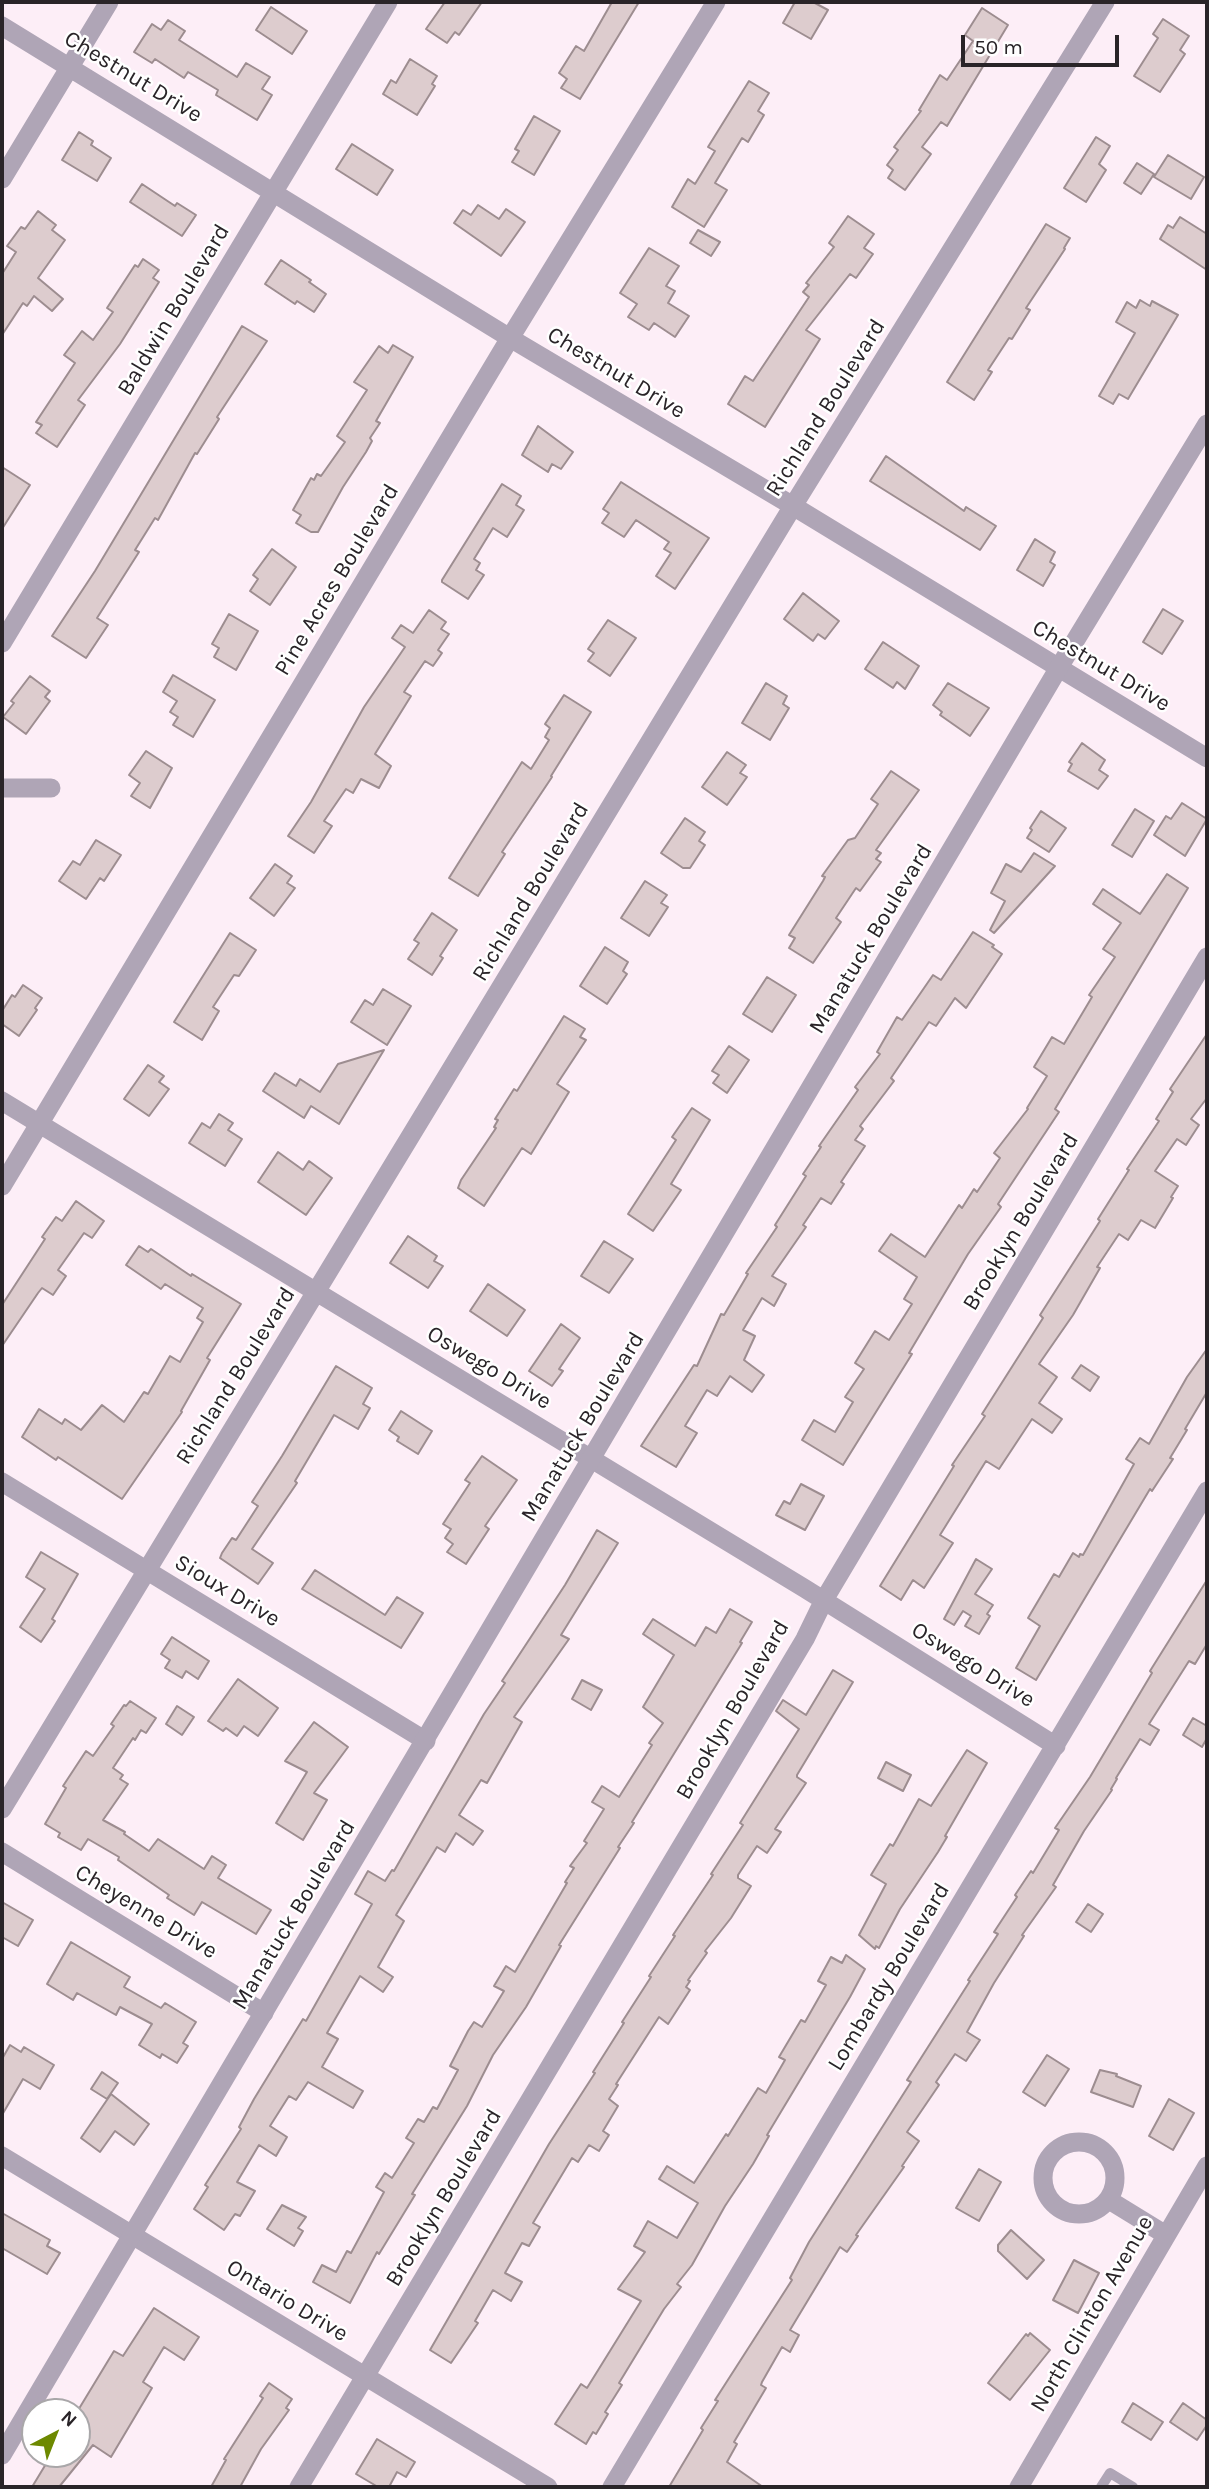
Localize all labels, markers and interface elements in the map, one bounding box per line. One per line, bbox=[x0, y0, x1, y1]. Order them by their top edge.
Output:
scale bar bbox=[964, 21, 1122, 65]
street label: Chestnut Drive bbox=[59, 25, 207, 129]
text: 50 m bbox=[974, 35, 1023, 59]
street label: Baldwin Boulevard bbox=[112, 219, 236, 401]
street label: Richland Boulevard bbox=[760, 314, 892, 502]
street label: Chestnut Drive bbox=[542, 321, 690, 425]
street label: Pine Acres Boulevard bbox=[269, 479, 405, 681]
street label: Chestnut Drive bbox=[1027, 614, 1175, 718]
street label: Richland Boulevard bbox=[467, 797, 595, 987]
street label: Manatuck Boulevard bbox=[803, 839, 939, 1039]
street label: Brooklyn Boulevard bbox=[957, 1128, 1085, 1316]
street label: Richland Boulevard bbox=[170, 1282, 302, 1470]
street label: Oswego Drive bbox=[422, 1320, 556, 1416]
street label: Manatuck Boulevard bbox=[515, 1327, 651, 1527]
street label: Sioux Drive bbox=[169, 1549, 285, 1633]
street label: Brooklyn Boulevard bbox=[670, 1615, 796, 1805]
street label: Oswego Drive bbox=[906, 1616, 1040, 1714]
street label: Manatuck Boulevard bbox=[226, 1815, 362, 2015]
street label: Cheyenne Drive bbox=[70, 1859, 222, 1965]
street label: Lombardy Boulevard bbox=[822, 1878, 956, 2076]
street label: Brooklyn Boulevard bbox=[380, 2104, 508, 2292]
street label: North Clinton Avenue bbox=[1025, 2211, 1159, 2417]
street label: Ontario Drive bbox=[221, 2254, 353, 2348]
north arrow bbox=[21, 2398, 91, 2468]
text: N bbox=[56, 2406, 81, 2432]

